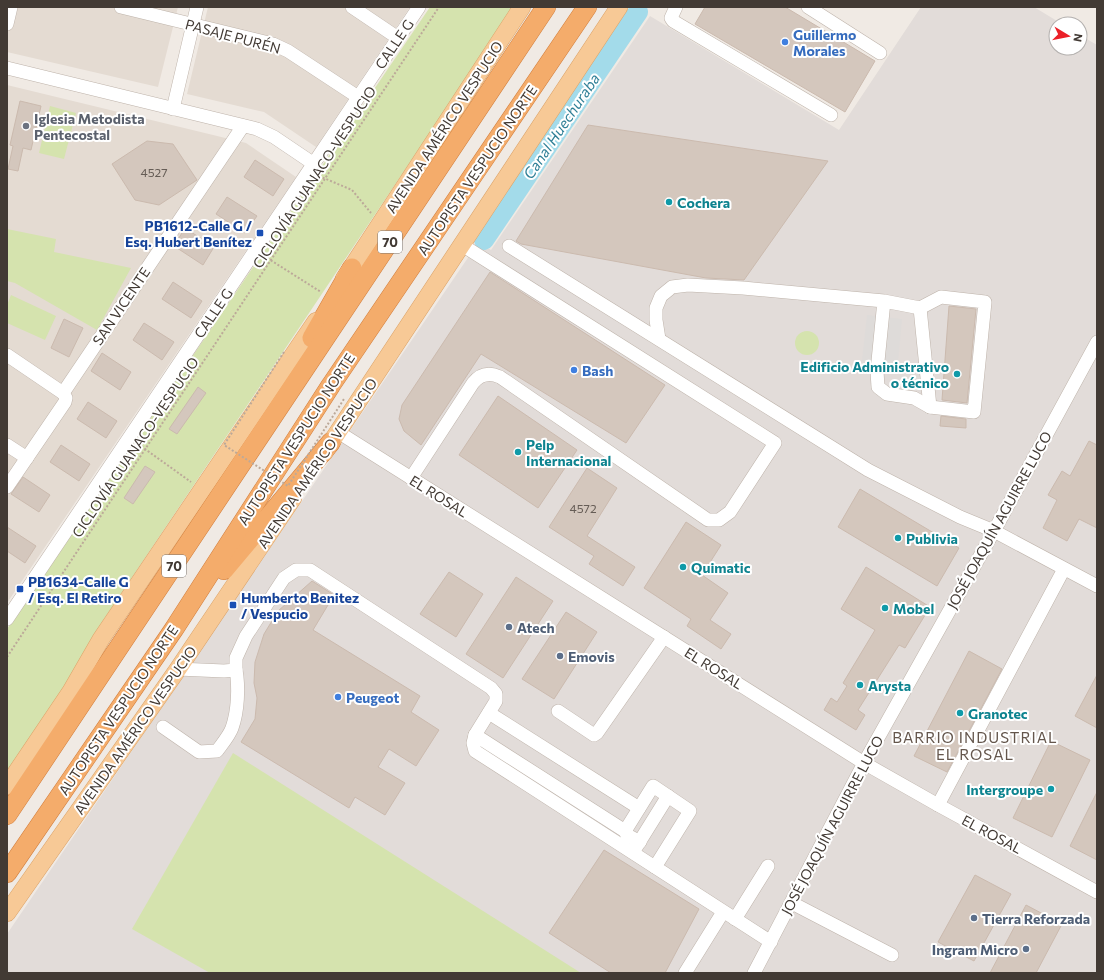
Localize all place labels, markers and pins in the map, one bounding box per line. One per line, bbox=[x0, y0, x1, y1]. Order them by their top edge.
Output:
place label: Guillermo Morales bbox=[793, 26, 856, 59]
marker: Guillermo Morales bbox=[780, 37, 790, 47]
place label: Iglesia Metodista Pentecostal bbox=[34, 110, 145, 143]
marker: Iglesia Metodista Pentecostal bbox=[21, 121, 31, 131]
place label: Cochera bbox=[677, 194, 730, 211]
marker: Cochera bbox=[664, 197, 674, 207]
place label: PB1612-Calle G / Esq. Hubert Benítez bbox=[125, 217, 253, 250]
marker: PB1612-Calle G / Esq. Hubert Benítez bbox=[255, 228, 265, 238]
place label: Edificio Administrativo o técnico bbox=[800, 358, 949, 391]
place label: Bash bbox=[582, 362, 613, 379]
marker: Bash bbox=[569, 365, 579, 375]
marker: Edificio Administrativo o técnico bbox=[952, 369, 962, 379]
place label: Pelp Internacional bbox=[526, 436, 611, 469]
marker: Pelp Internacional bbox=[513, 447, 523, 457]
place label: Publivia bbox=[906, 530, 958, 547]
marker: Publivia bbox=[893, 533, 903, 543]
place label: Quimatic bbox=[691, 559, 751, 576]
marker: Quimatic bbox=[678, 562, 688, 572]
place label: PB1634-Calle G / Esq. El Retiro bbox=[28, 573, 129, 606]
marker: PB1634-Calle G / Esq. El Retiro bbox=[15, 584, 25, 594]
place label: Humberto Benitez / Vespucio bbox=[241, 589, 359, 622]
marker: Humberto Benitez / Vespucio bbox=[228, 600, 238, 610]
place label: Mobel bbox=[893, 600, 934, 617]
marker: Mobel bbox=[880, 603, 890, 613]
place label: Atech bbox=[517, 619, 555, 636]
marker: Atech bbox=[504, 622, 514, 632]
place label: Emovis bbox=[568, 648, 615, 665]
marker: Emovis bbox=[555, 651, 565, 661]
place label: Arysta bbox=[868, 677, 911, 694]
marker: Arysta bbox=[855, 680, 865, 690]
place label: Peugeot bbox=[346, 689, 399, 706]
marker: Peugeot bbox=[333, 692, 343, 702]
place label: Granotec bbox=[968, 705, 1028, 722]
marker: Granotec bbox=[955, 708, 965, 718]
place label: Intergroupe bbox=[966, 781, 1043, 798]
marker: Intergroupe bbox=[1046, 784, 1056, 794]
place label: Tierra Reforzada bbox=[982, 910, 1090, 927]
marker: Tierra Reforzada bbox=[969, 913, 979, 923]
place label: Ingram Micro bbox=[932, 941, 1018, 958]
marker: Ingram Micro bbox=[1021, 944, 1031, 954]

